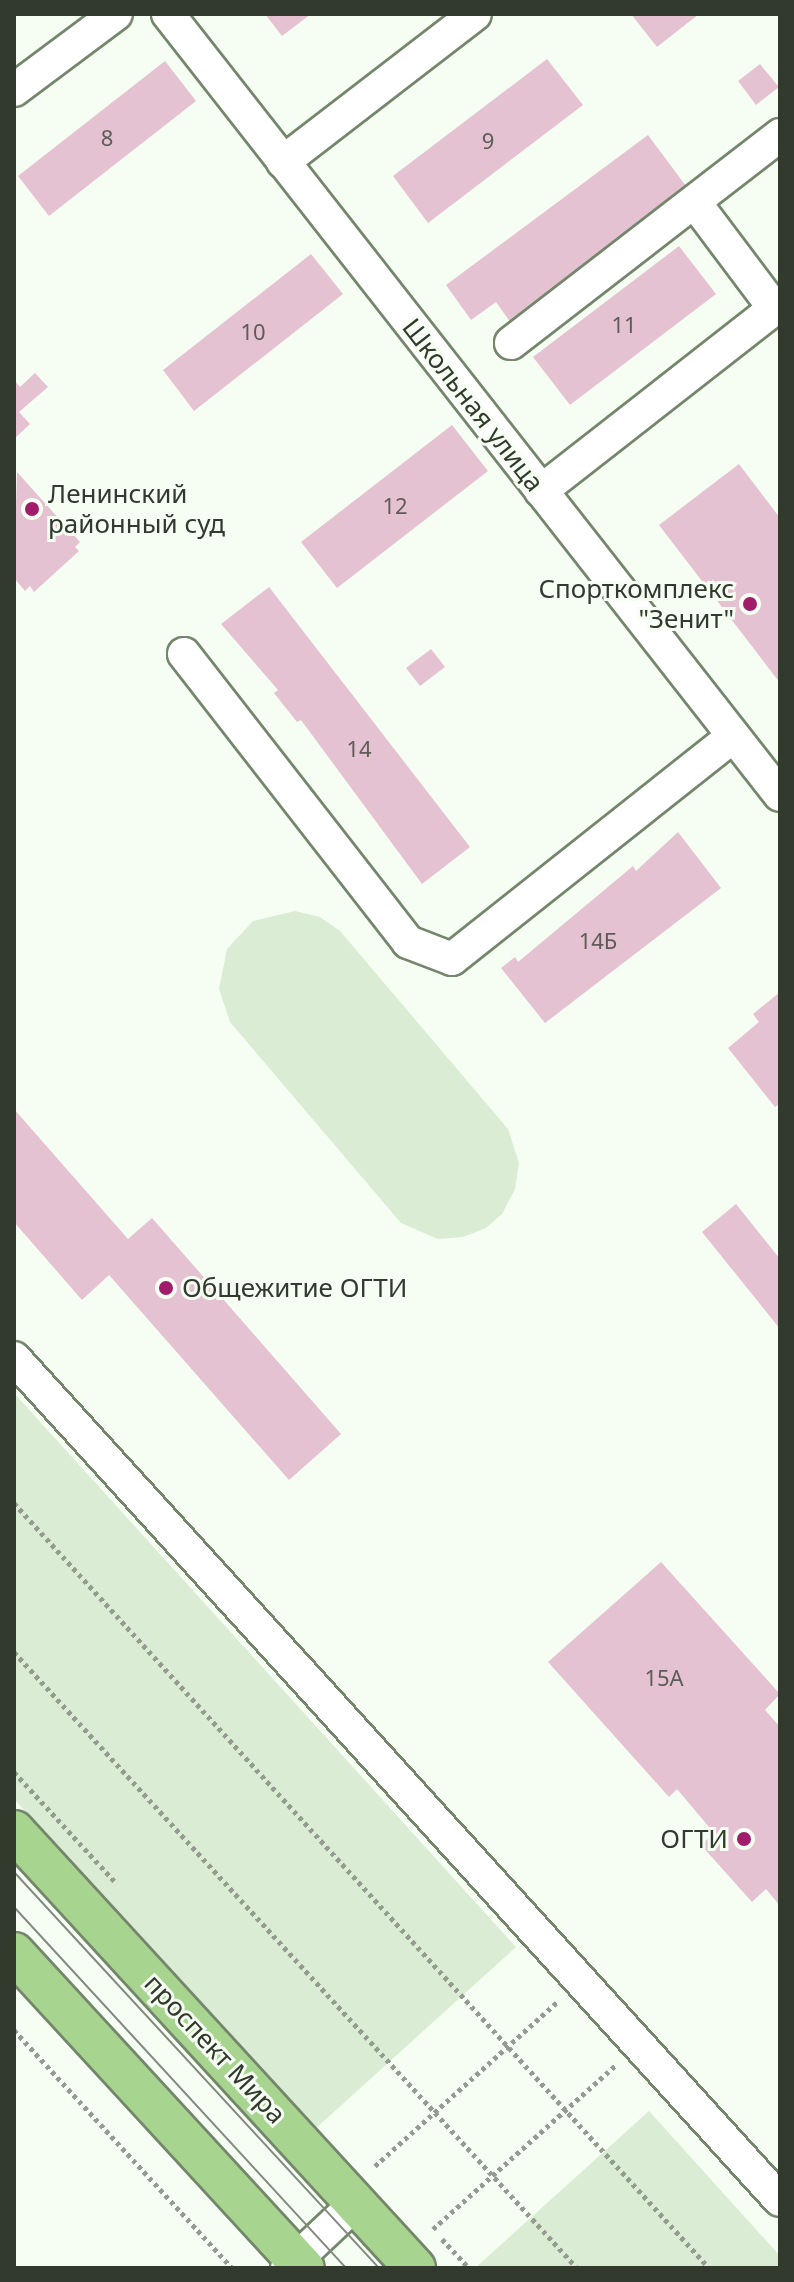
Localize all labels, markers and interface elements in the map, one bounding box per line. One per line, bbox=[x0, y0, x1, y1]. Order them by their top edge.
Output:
house number: 8 bbox=[101, 125, 113, 151]
house number: 9 bbox=[482, 128, 494, 154]
street label: Школьная улица bbox=[396, 312, 550, 498]
house number: 11 bbox=[611, 312, 637, 338]
house number: 10 bbox=[240, 319, 266, 345]
place label: Ленинский районный суд bbox=[48, 478, 225, 540]
house number: 12 bbox=[382, 493, 408, 519]
marker: Ленинский районный суд bbox=[23, 500, 41, 518]
place label: Спорткомплекс "Зенит" bbox=[538, 573, 734, 634]
marker: Спорткомплекс "Зенит" bbox=[741, 595, 759, 613]
house number: 14 bbox=[346, 736, 372, 762]
house number: 14Б bbox=[579, 928, 617, 954]
place label: Общежитие ОГТИ bbox=[182, 1272, 407, 1304]
marker: Общежитие ОГТИ bbox=[157, 1279, 175, 1297]
house number: 15А bbox=[644, 1665, 684, 1691]
place label: ОГТИ bbox=[660, 1823, 728, 1855]
marker: ОГТИ bbox=[735, 1830, 753, 1848]
street label: проспект Мира bbox=[138, 1968, 292, 2130]

